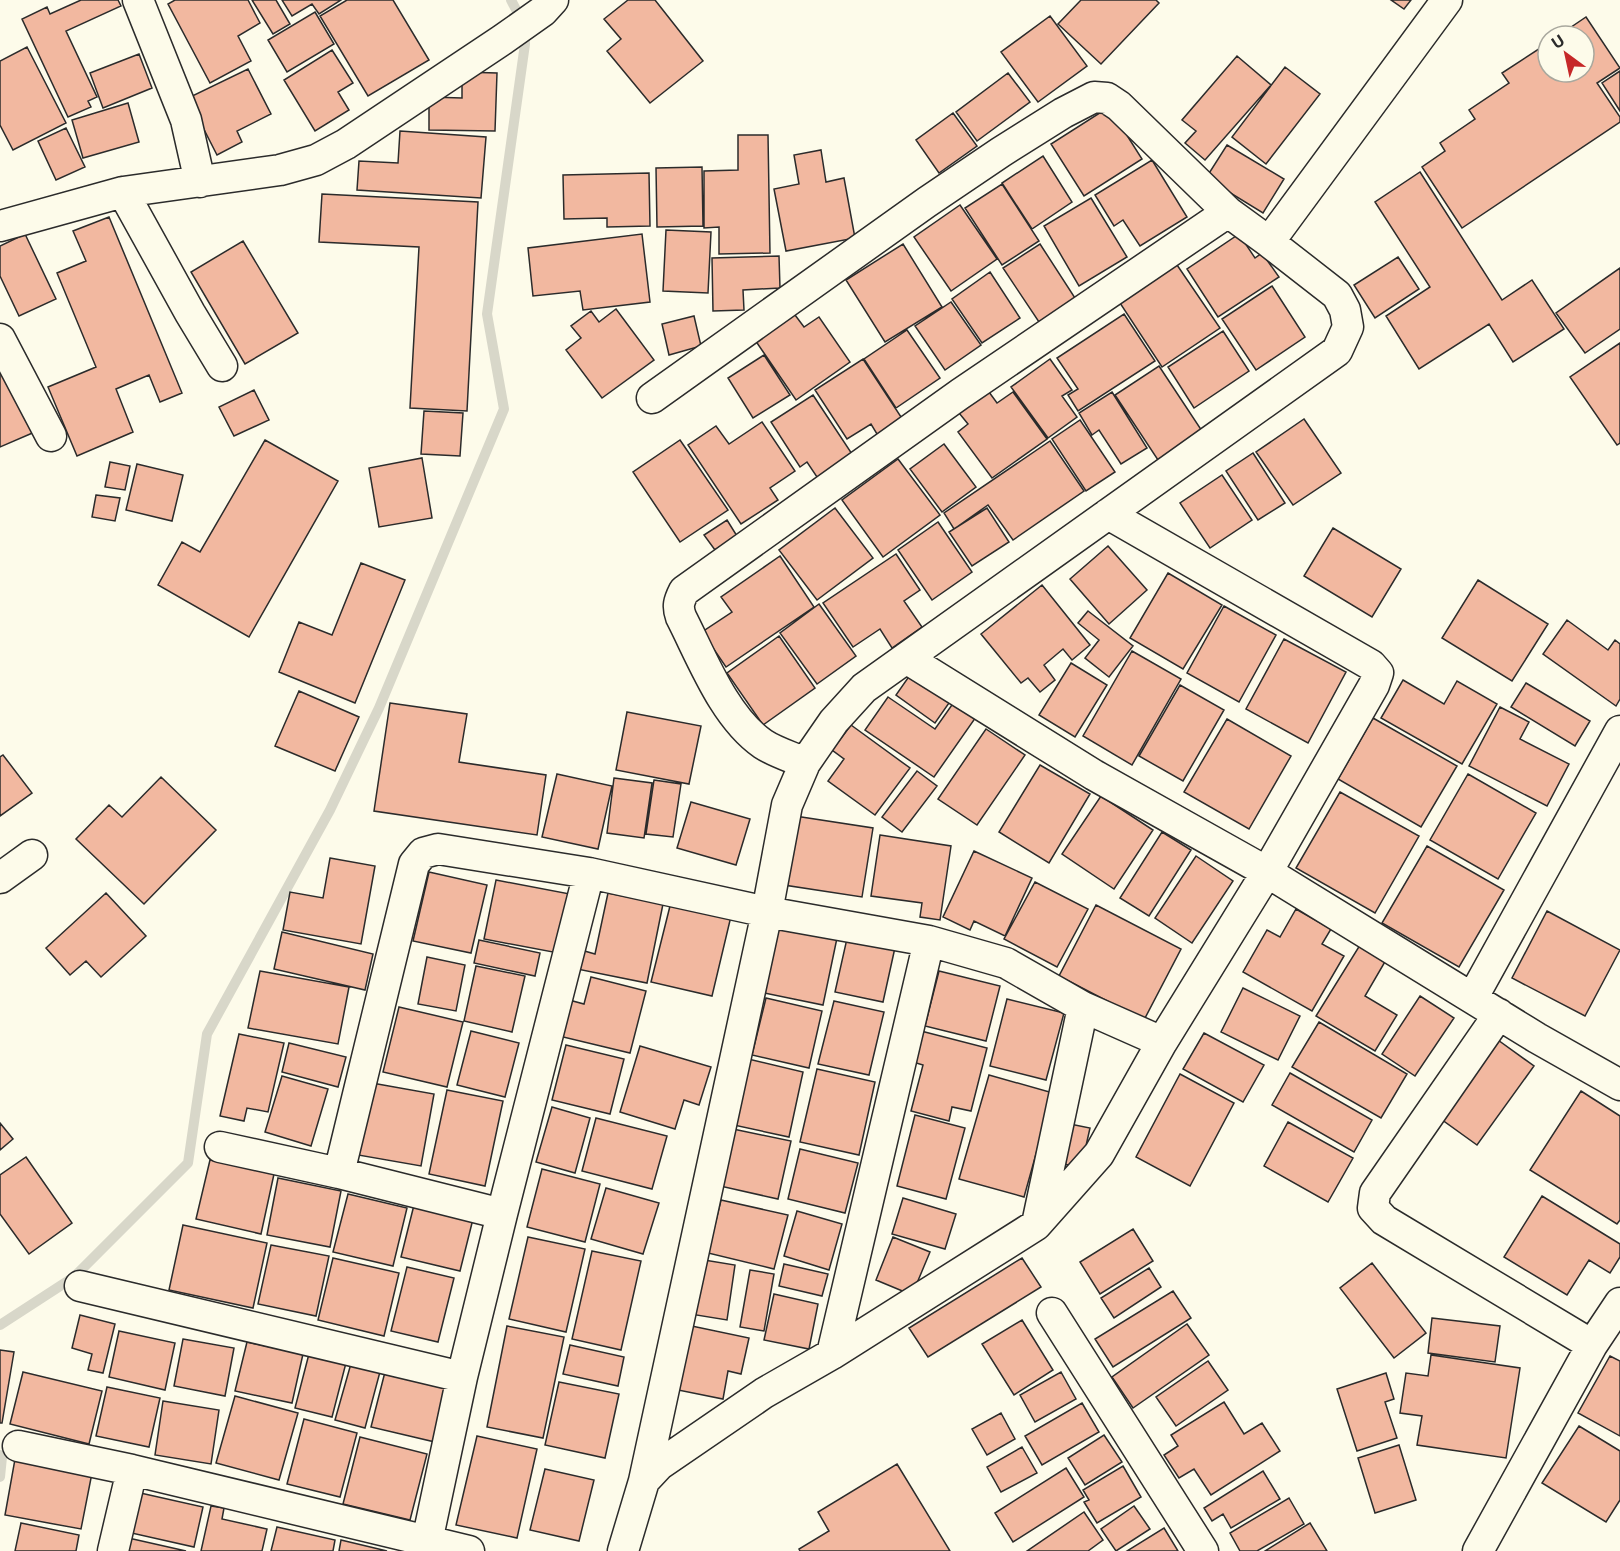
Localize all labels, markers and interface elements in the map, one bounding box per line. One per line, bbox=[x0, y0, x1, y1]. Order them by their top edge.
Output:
north arrow bbox=[1536, 24, 1596, 84]
text: U bbox=[1547, 29, 1569, 54]

